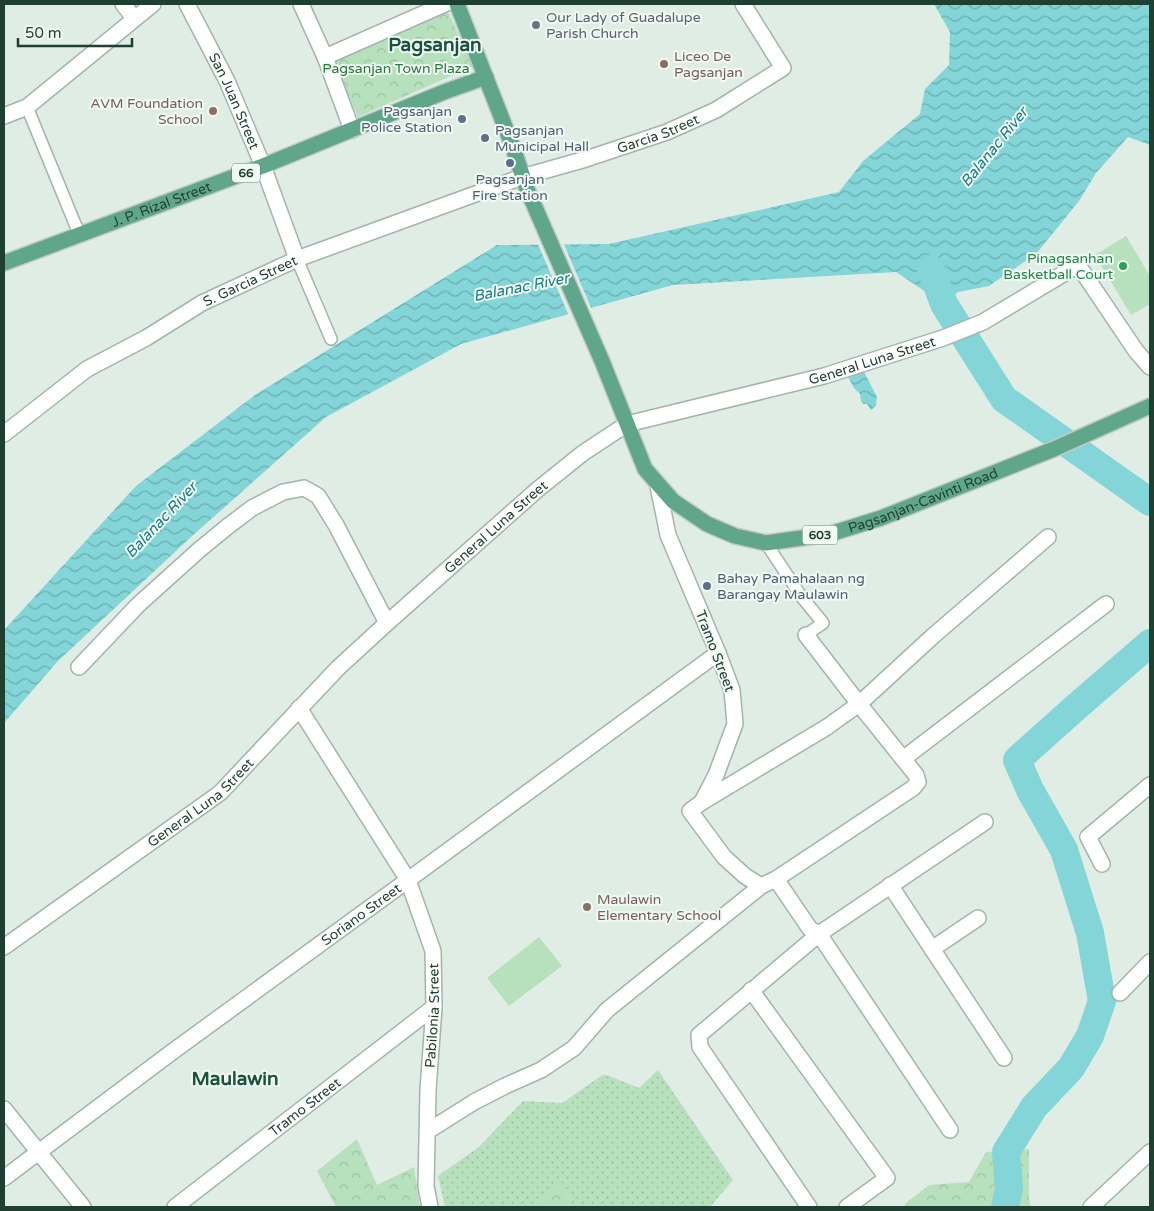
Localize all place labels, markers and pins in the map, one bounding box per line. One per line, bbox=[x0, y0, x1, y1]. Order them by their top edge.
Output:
place label: Our Lady of Guadalupe Parish Church bbox=[546, 9, 701, 42]
marker: Our Lady of Guadalupe Parish Church bbox=[530, 19, 542, 31]
place label: Liceo De Pagsanjan bbox=[674, 48, 743, 81]
marker: Liceo De Pagsanjan bbox=[658, 58, 670, 70]
place label: AVM Foundation School bbox=[90, 95, 203, 128]
place label: Pagsanjan Police Station bbox=[361, 103, 452, 136]
marker: AVM Foundation School bbox=[207, 105, 219, 117]
marker: Pagsanjan Police Station bbox=[456, 113, 468, 125]
place label: Pagsanjan Municipal Hall bbox=[495, 122, 589, 155]
marker: Pagsanjan Municipal Hall bbox=[479, 132, 491, 144]
marker: Pagsanjan Fire Station bbox=[504, 157, 516, 169]
place label: Pagsanjan Fire Station bbox=[472, 171, 548, 204]
place label: Pinagsanhan Basketball Court bbox=[1003, 250, 1114, 283]
marker: Pinagsanhan Basketball Court bbox=[1117, 260, 1129, 272]
place label: Bahay Pamahalaan ng Barangay Maulawin bbox=[717, 570, 865, 603]
marker: Bahay Pamahalaan ng Barangay Maulawin bbox=[701, 580, 713, 592]
place label: Maulawin Elementary School bbox=[597, 891, 721, 924]
marker: Maulawin Elementary School bbox=[581, 901, 593, 913]

